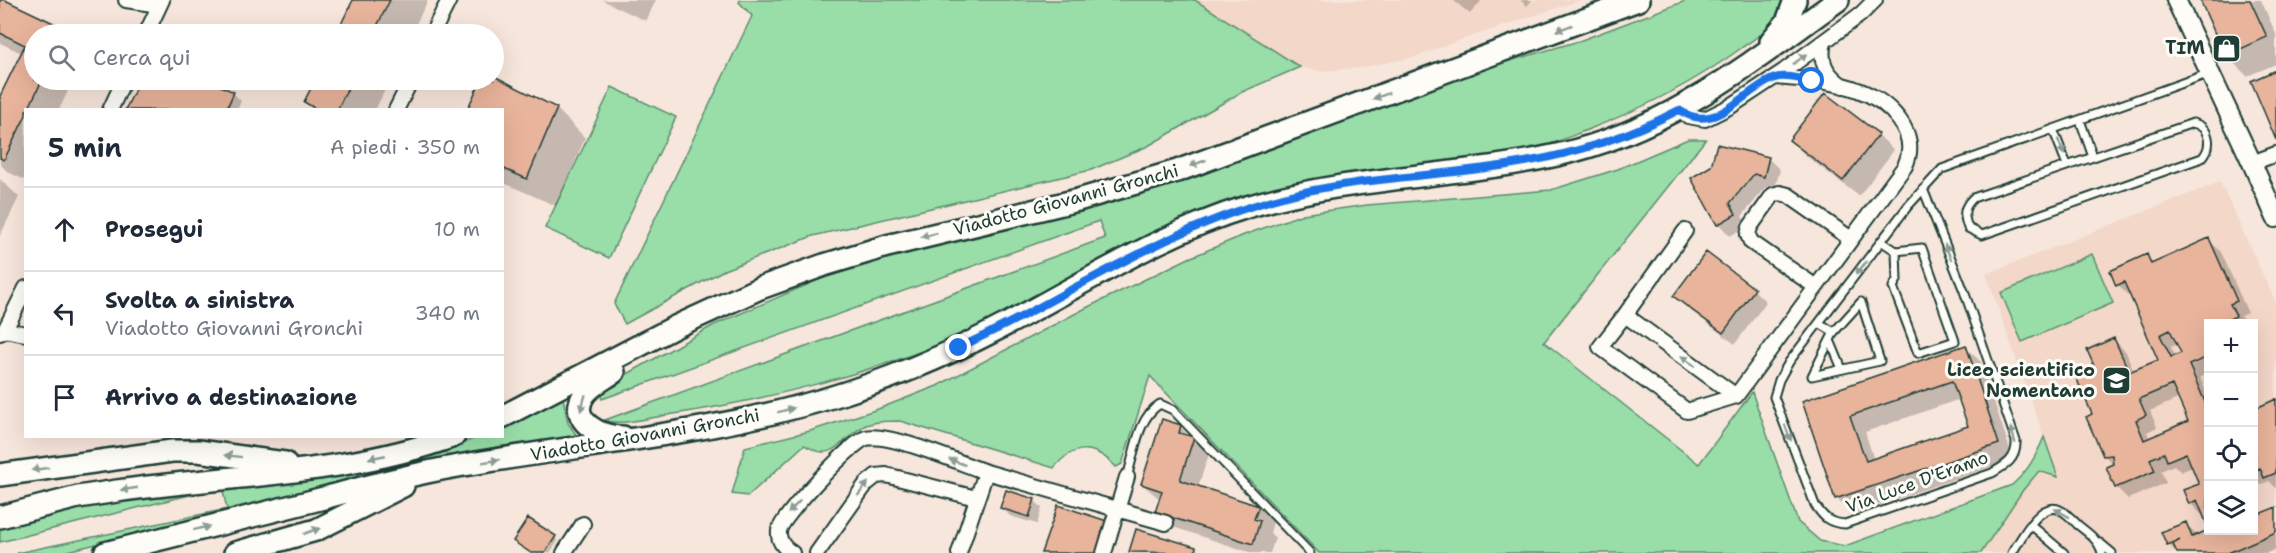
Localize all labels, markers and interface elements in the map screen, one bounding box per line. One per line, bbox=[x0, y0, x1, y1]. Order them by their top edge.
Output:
one-way arrow bbox=[1555, 23, 1573, 33]
search box bbox=[24, 24, 504, 90]
shop icon: TIM bbox=[2210, 32, 2242, 64]
place label: TIM bbox=[2165, 36, 2206, 60]
icon: search bbox=[45, 41, 78, 74]
text: Cerca qui bbox=[93, 43, 191, 72]
one-way arrow bbox=[1793, 54, 1808, 66]
route start bbox=[1798, 67, 1824, 93]
one-way arrow bbox=[1372, 91, 1390, 101]
text: 5 min bbox=[48, 130, 122, 165]
text: A piedi · 350 m bbox=[330, 134, 480, 160]
one-way arrow bbox=[2056, 138, 2066, 156]
street label: Viadotto Giovanni Gronchi bbox=[951, 158, 1181, 242]
one-way arrow bbox=[1189, 159, 1207, 169]
icon: ahead bbox=[48, 213, 81, 246]
text: Prosegui bbox=[105, 215, 203, 244]
text: 10 m bbox=[434, 216, 480, 242]
one-way arrow bbox=[920, 231, 938, 241]
one-way arrow bbox=[1943, 242, 1953, 260]
one-way arrow bbox=[1854, 260, 1867, 276]
text: Svolta a sinistra bbox=[105, 286, 294, 315]
icon: left bbox=[48, 297, 81, 330]
text: 340 m bbox=[415, 300, 480, 326]
text: Viadotto Giovanni Gronchi bbox=[105, 315, 363, 341]
map controls bbox=[2204, 319, 2258, 535]
button: + bbox=[2204, 319, 2258, 373]
route end bbox=[945, 334, 971, 360]
one-way arrow bbox=[1681, 356, 1696, 368]
place label: Liceo scientifico Nomentano bbox=[1947, 358, 2095, 403]
school or university icon: Liceo scientifico Nomentano bbox=[2100, 364, 2132, 396]
button: − bbox=[2204, 373, 2258, 427]
icon: arrive bbox=[48, 381, 81, 414]
text: Arrivo a destinazione bbox=[105, 383, 357, 412]
one-way arrow bbox=[578, 394, 587, 412]
street label: Viadotto Giovanni Gronchi bbox=[528, 403, 762, 467]
one-way arrow bbox=[778, 405, 796, 414]
one-way arrow bbox=[1783, 424, 1793, 442]
one-way arrow bbox=[2008, 426, 2017, 444]
button: locate bbox=[2204, 427, 2258, 481]
street label: Via Luce D'Eramo bbox=[1842, 445, 1992, 519]
one-way arrow bbox=[224, 452, 243, 461]
one-way arrow bbox=[368, 453, 387, 462]
one-way arrow bbox=[482, 456, 501, 465]
one-way arrow bbox=[948, 456, 966, 466]
one-way arrow bbox=[30, 465, 49, 474]
one-way arrow bbox=[857, 481, 869, 496]
button: layers bbox=[2204, 481, 2258, 535]
one-way arrow bbox=[119, 484, 138, 493]
one-way arrow bbox=[787, 500, 801, 515]
one-way arrow bbox=[2053, 508, 2070, 518]
one-way arrow bbox=[193, 523, 211, 533]
one-way arrow bbox=[303, 526, 321, 536]

